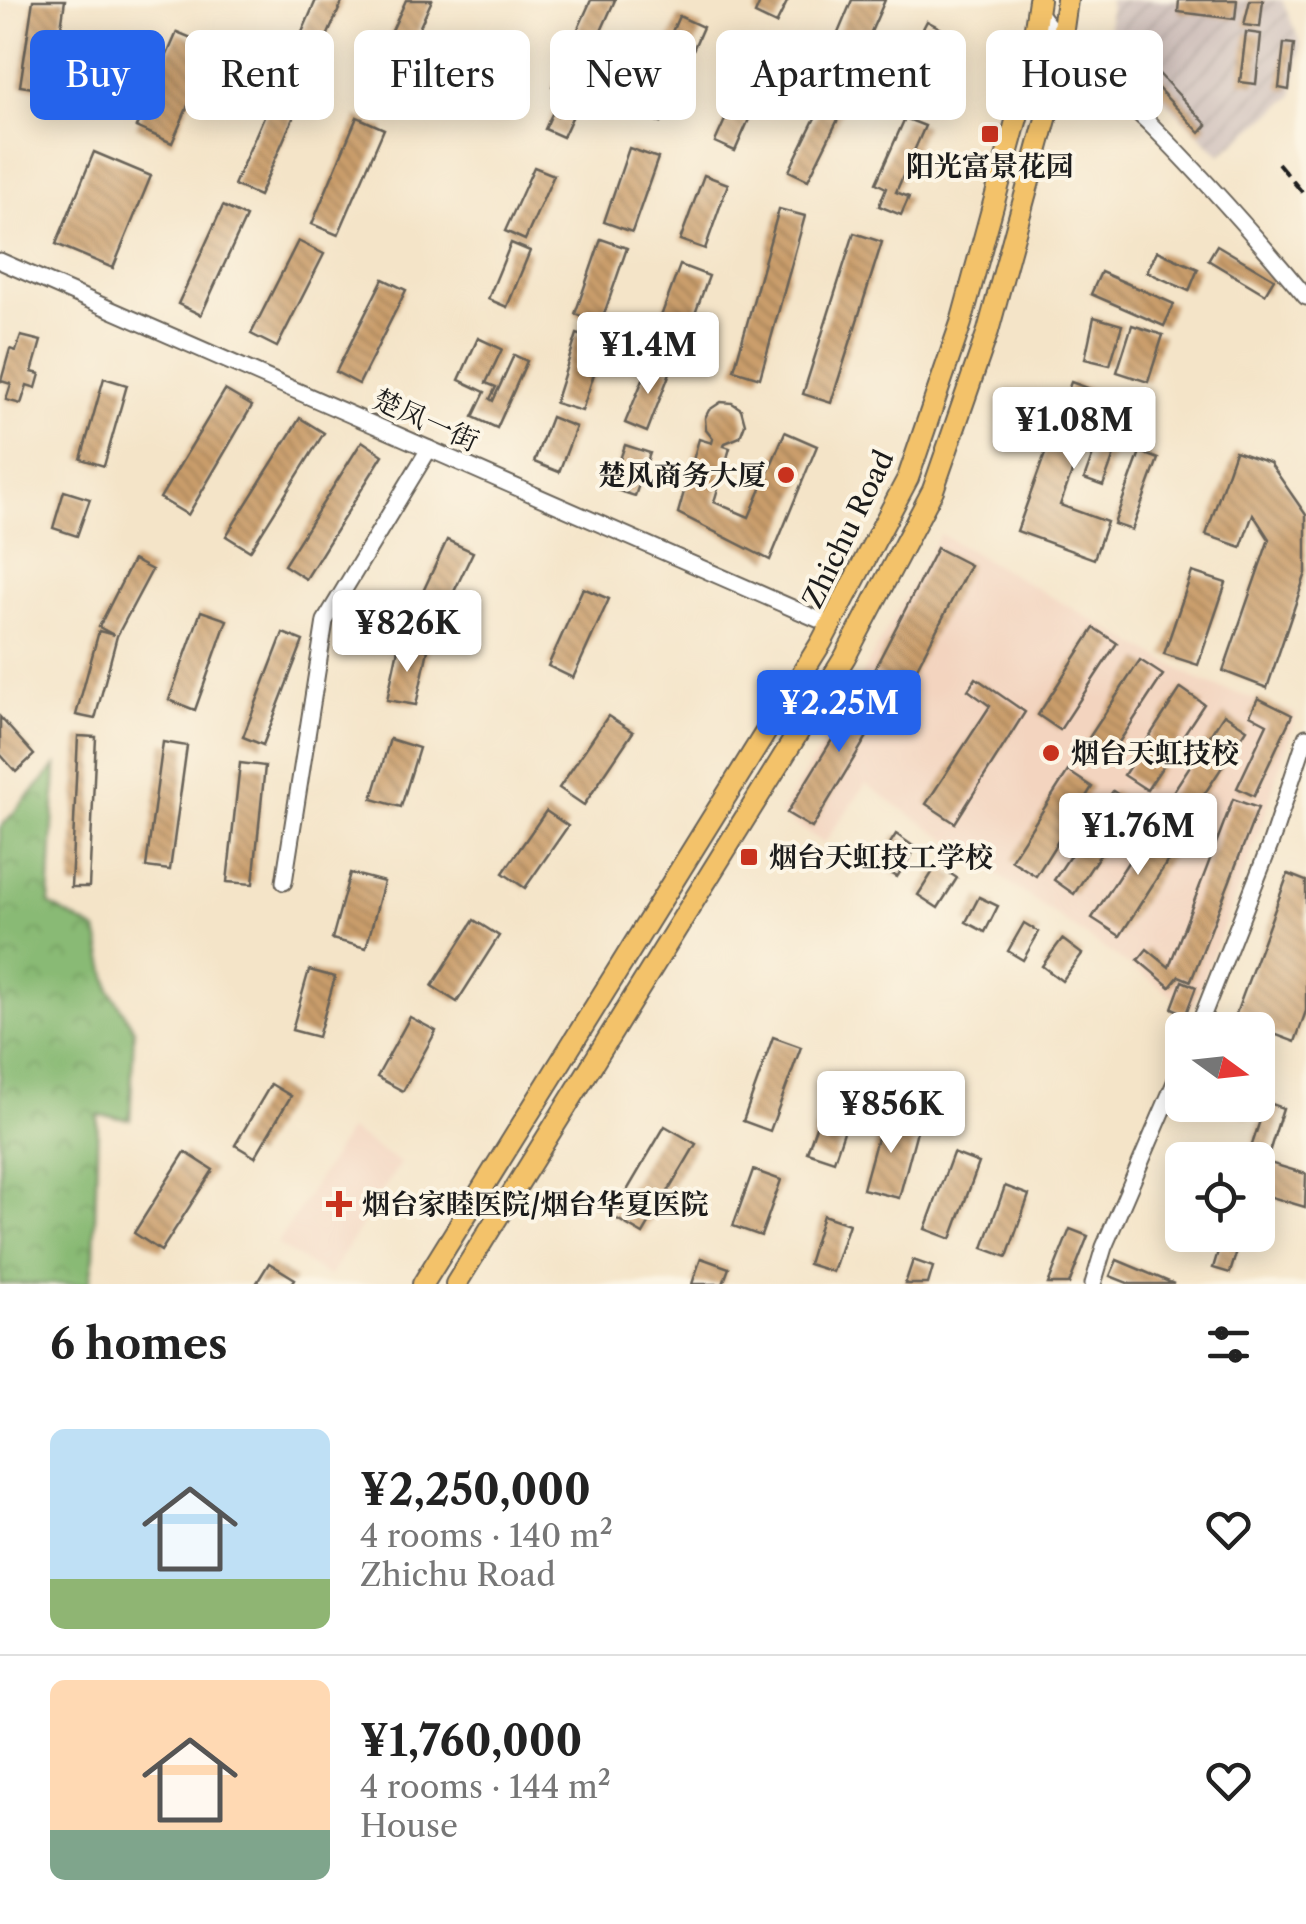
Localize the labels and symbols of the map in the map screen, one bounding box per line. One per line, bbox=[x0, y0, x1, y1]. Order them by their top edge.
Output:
marker: 阳光富景花园 bbox=[979, 123, 1001, 145]
place label: 阳光富景花园 bbox=[906, 149, 1074, 183]
pin: ¥1.4M bbox=[578, 312, 718, 397]
street label: 楚凤一街 bbox=[368, 382, 484, 458]
pin: ¥1.08M bbox=[993, 387, 1155, 472]
street label: Zhichu Road bbox=[795, 445, 901, 613]
place label: 楚风商务大厦 bbox=[598, 458, 766, 492]
marker: 楚风商务大厦 bbox=[775, 464, 797, 486]
pin: ¥826K bbox=[337, 590, 477, 675]
pin: ¥2.25M bbox=[758, 670, 920, 755]
place label: 烟台天虹技校 bbox=[1071, 736, 1239, 770]
marker: 烟台天虹技校 bbox=[1040, 742, 1062, 764]
pin: ¥1.76M bbox=[1057, 793, 1219, 878]
place label: 烟台天虹技工学校 bbox=[769, 840, 993, 874]
marker: 烟台天虹技工学校 bbox=[738, 846, 760, 868]
north arrow bbox=[1165, 1012, 1275, 1122]
pin: ¥856K bbox=[821, 1071, 961, 1156]
place label: 烟台家睦医院/烟台华夏医院 bbox=[362, 1187, 708, 1221]
marker: 烟台家睦医院/烟台华夏医院 bbox=[326, 1191, 352, 1217]

